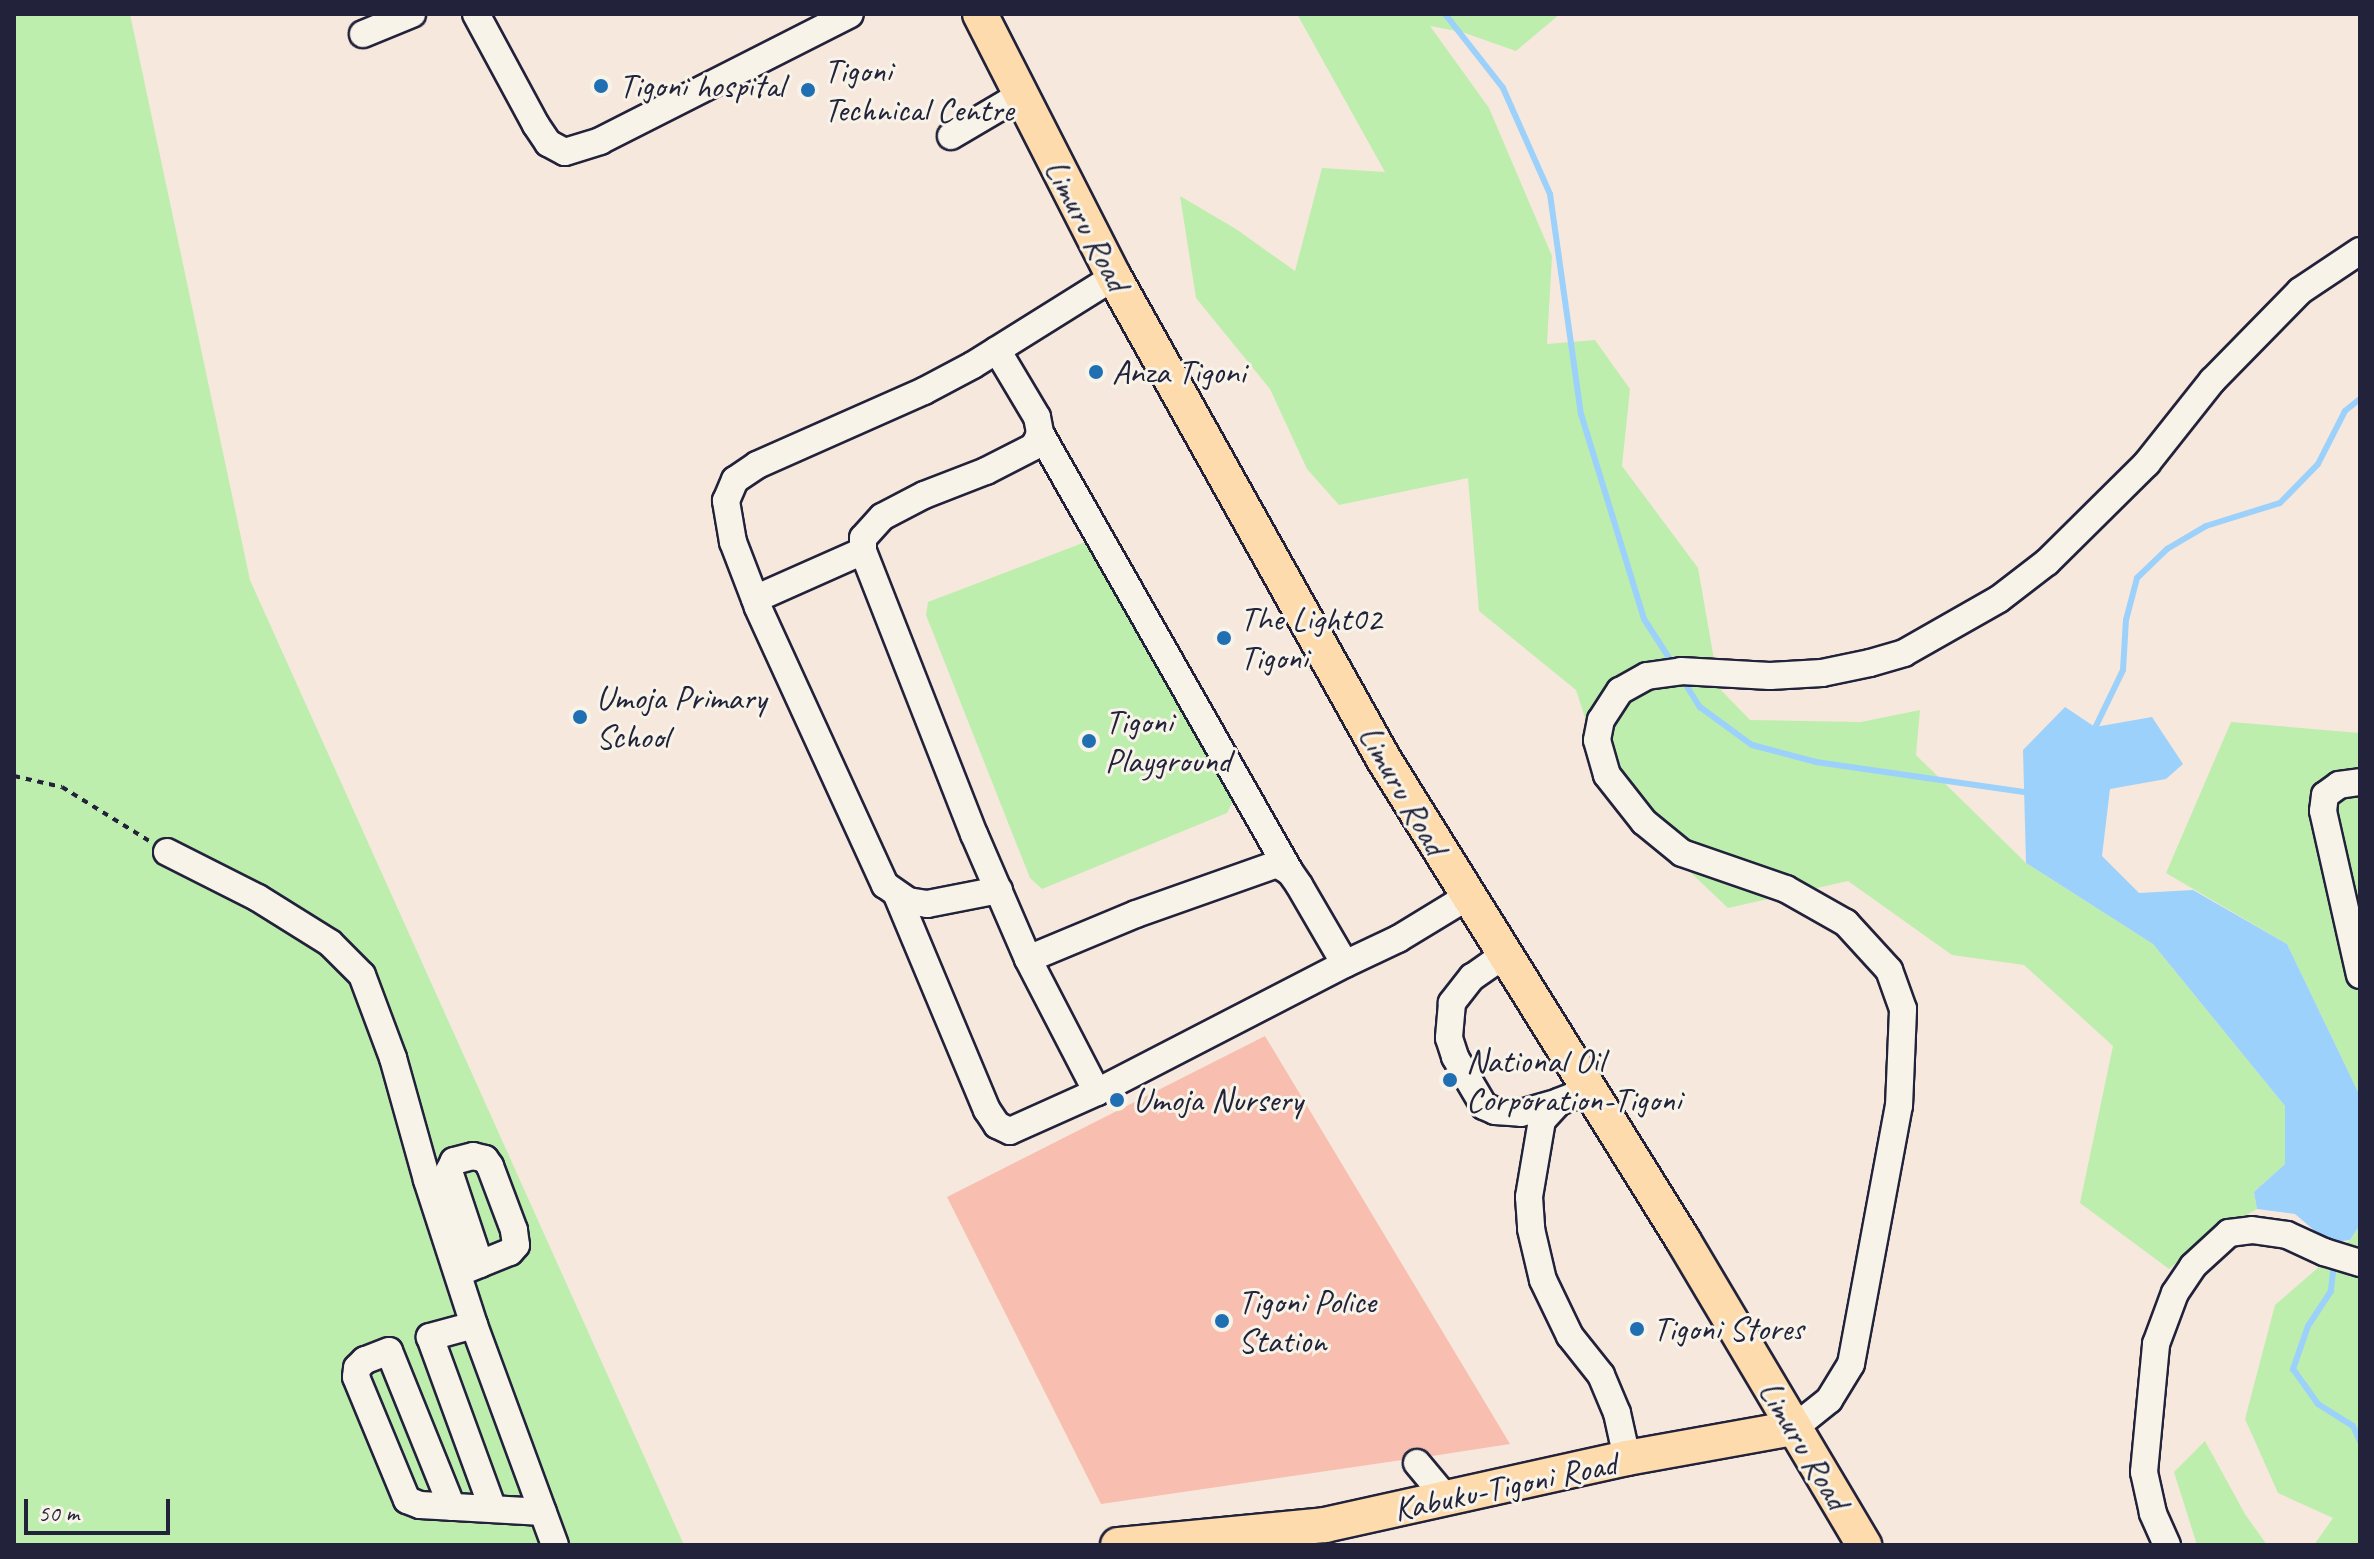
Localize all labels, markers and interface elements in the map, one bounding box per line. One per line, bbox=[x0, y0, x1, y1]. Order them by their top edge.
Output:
place label: Tigoni Technical Centre bbox=[824, 50, 1014, 130]
place label: Tigoni hospital bbox=[619, 66, 784, 106]
marker: Tigoni hospital bbox=[590, 75, 612, 97]
marker: Tigoni Technical Centre bbox=[799, 81, 817, 99]
street label: Limuru Road bbox=[1035, 152, 1139, 298]
place label: Anza Tigoni bbox=[1112, 352, 1245, 392]
marker: Anza Tigoni bbox=[1087, 363, 1105, 381]
place label: The Light02 Tigoni bbox=[1240, 598, 1382, 678]
marker: The Light02 Tigoni bbox=[1215, 629, 1233, 647]
place label: Umoja Primary School bbox=[596, 677, 767, 756]
place label: Tigoni Playground bbox=[1105, 701, 1231, 780]
marker: Umoja Primary School bbox=[571, 708, 589, 726]
street label: Limuru Road bbox=[1350, 718, 1456, 862]
marker: Tigoni Playground bbox=[1080, 732, 1098, 750]
place label: National Oil Corporation-Tigoni bbox=[1466, 1040, 1681, 1120]
marker: National Oil Corporation-Tigoni bbox=[1441, 1071, 1459, 1089]
place label: Umoja Nursery bbox=[1133, 1080, 1303, 1120]
marker: Umoja Nursery bbox=[1108, 1091, 1126, 1109]
place label: Tigoni Police Station bbox=[1238, 1281, 1376, 1360]
place label: Tigoni Stores bbox=[1653, 1309, 1804, 1349]
marker: Tigoni Police Station bbox=[1213, 1312, 1231, 1330]
marker: Tigoni Stores bbox=[1628, 1320, 1646, 1338]
street label: Limuru Road bbox=[1750, 1373, 1858, 1517]
street label: Kabuku-Tigoni Road bbox=[1390, 1442, 1620, 1530]
scale bar bbox=[28, 1483, 174, 1533]
text: 50 m bbox=[38, 1498, 79, 1528]

